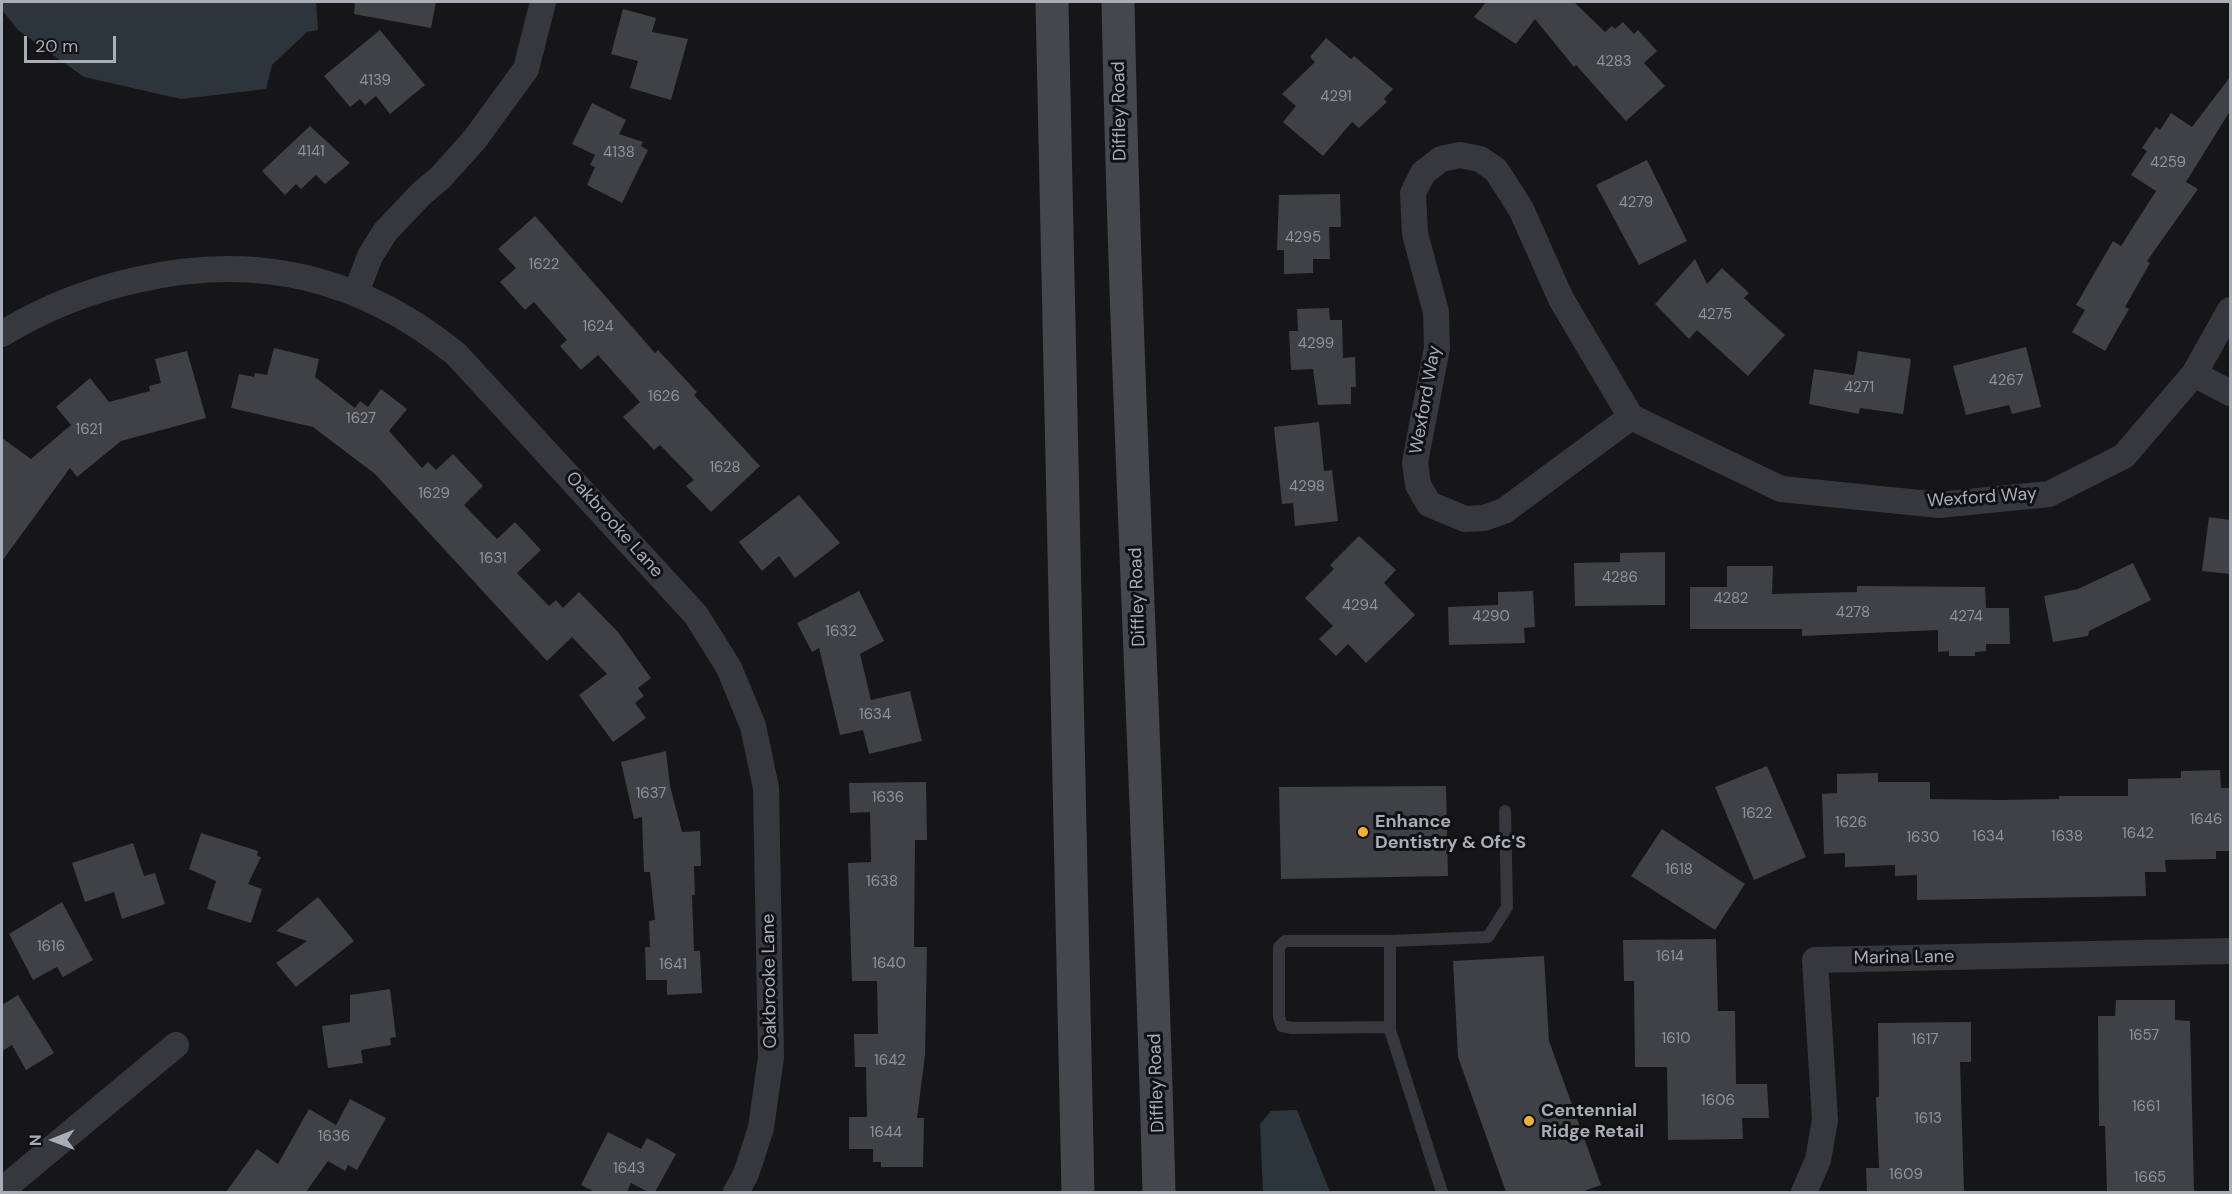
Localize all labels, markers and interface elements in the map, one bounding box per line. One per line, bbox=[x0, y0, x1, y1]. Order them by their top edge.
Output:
scale bar bbox=[27, 24, 118, 62]
text: 20 m bbox=[35, 34, 78, 58]
house number: 4283 bbox=[1596, 53, 1632, 71]
street label: Diffley Road bbox=[1108, 61, 1132, 161]
house number: 4139 bbox=[359, 72, 391, 90]
house number: 4291 bbox=[1320, 88, 1352, 106]
house number: 4141 bbox=[297, 143, 325, 161]
house number: 4138 bbox=[603, 144, 635, 162]
house number: 4259 bbox=[2150, 154, 2186, 172]
house number: 4279 bbox=[1619, 194, 1653, 212]
house number: 4295 bbox=[1285, 229, 1321, 247]
house number: 1622 bbox=[529, 256, 559, 274]
house number: 4275 bbox=[1698, 306, 1732, 324]
house number: 1624 bbox=[582, 318, 614, 336]
house number: 4299 bbox=[1298, 335, 1334, 353]
street label: Wexford Way bbox=[1406, 344, 1446, 456]
house number: 4267 bbox=[1989, 372, 2023, 390]
house number: 4271 bbox=[1844, 379, 1874, 397]
house number: 1626 bbox=[648, 388, 680, 406]
house number: 1627 bbox=[346, 410, 376, 428]
house number: 1621 bbox=[75, 421, 103, 439]
house number: 1628 bbox=[709, 459, 741, 477]
street label: Oakbrooke Lane bbox=[561, 468, 667, 582]
house number: 4298 bbox=[1289, 478, 1325, 496]
street label: Wexford Way bbox=[1926, 483, 2038, 513]
house number: 1629 bbox=[418, 485, 450, 503]
street label: Diffley Road bbox=[1125, 547, 1151, 647]
house number: 1631 bbox=[479, 550, 507, 568]
house number: 4286 bbox=[1602, 569, 1638, 587]
house number: 4282 bbox=[1714, 590, 1748, 608]
house number: 4294 bbox=[1342, 597, 1378, 615]
house number: 4278 bbox=[1836, 604, 1870, 622]
house number: 4290 bbox=[1472, 608, 1510, 626]
house number: 4274 bbox=[1949, 608, 1983, 626]
house number: 1632 bbox=[825, 623, 857, 641]
house number: 1634 bbox=[859, 706, 891, 724]
house number: 1637 bbox=[636, 785, 666, 803]
house number: 1636 bbox=[872, 789, 904, 807]
house number: 1622 bbox=[1742, 805, 1772, 823]
place label: Enhance Dentistry & Ofc'S bbox=[1375, 811, 1526, 854]
house number: 1646 bbox=[2190, 811, 2222, 829]
house number: 1626 bbox=[1835, 814, 1867, 832]
marker: Enhance Dentistry & Ofc'S bbox=[1356, 825, 1370, 839]
house number: 1642 bbox=[2122, 825, 2154, 843]
house number: 1634 bbox=[1972, 828, 2004, 846]
house number: 1638 bbox=[2051, 828, 2083, 846]
house number: 1630 bbox=[1906, 829, 1940, 847]
house number: 1618 bbox=[1665, 861, 1693, 879]
house number: 1638 bbox=[866, 873, 898, 891]
street label: Oakbrooke Lane bbox=[758, 913, 782, 1049]
house number: 1616 bbox=[37, 938, 65, 956]
street label: Marina Lane bbox=[1853, 946, 1955, 970]
house number: 1614 bbox=[1656, 948, 1684, 966]
house number: 1640 bbox=[872, 955, 906, 973]
house number: 1641 bbox=[659, 956, 687, 974]
house number: 1657 bbox=[2129, 1027, 2159, 1045]
house number: 1610 bbox=[1661, 1030, 1691, 1048]
house number: 1617 bbox=[1912, 1031, 1938, 1049]
street label: Diffley Road bbox=[1144, 1033, 1170, 1133]
house number: 1642 bbox=[874, 1052, 906, 1070]
house number: 1606 bbox=[1701, 1092, 1735, 1110]
house number: 1661 bbox=[2132, 1098, 2160, 1116]
place label: Centennial Ridge Retail bbox=[1541, 1100, 1644, 1142]
north arrow bbox=[24, 1110, 84, 1170]
house number: 1613 bbox=[1914, 1110, 1942, 1128]
marker: Centennial Ridge Retail bbox=[1522, 1114, 1536, 1128]
house number: 1644 bbox=[870, 1124, 902, 1142]
house number: 1636 bbox=[318, 1128, 350, 1146]
text: N bbox=[25, 1134, 46, 1146]
house number: 1643 bbox=[613, 1160, 645, 1178]
house number: 1609 bbox=[1889, 1166, 1923, 1184]
house number: 1665 bbox=[2134, 1169, 2166, 1187]

